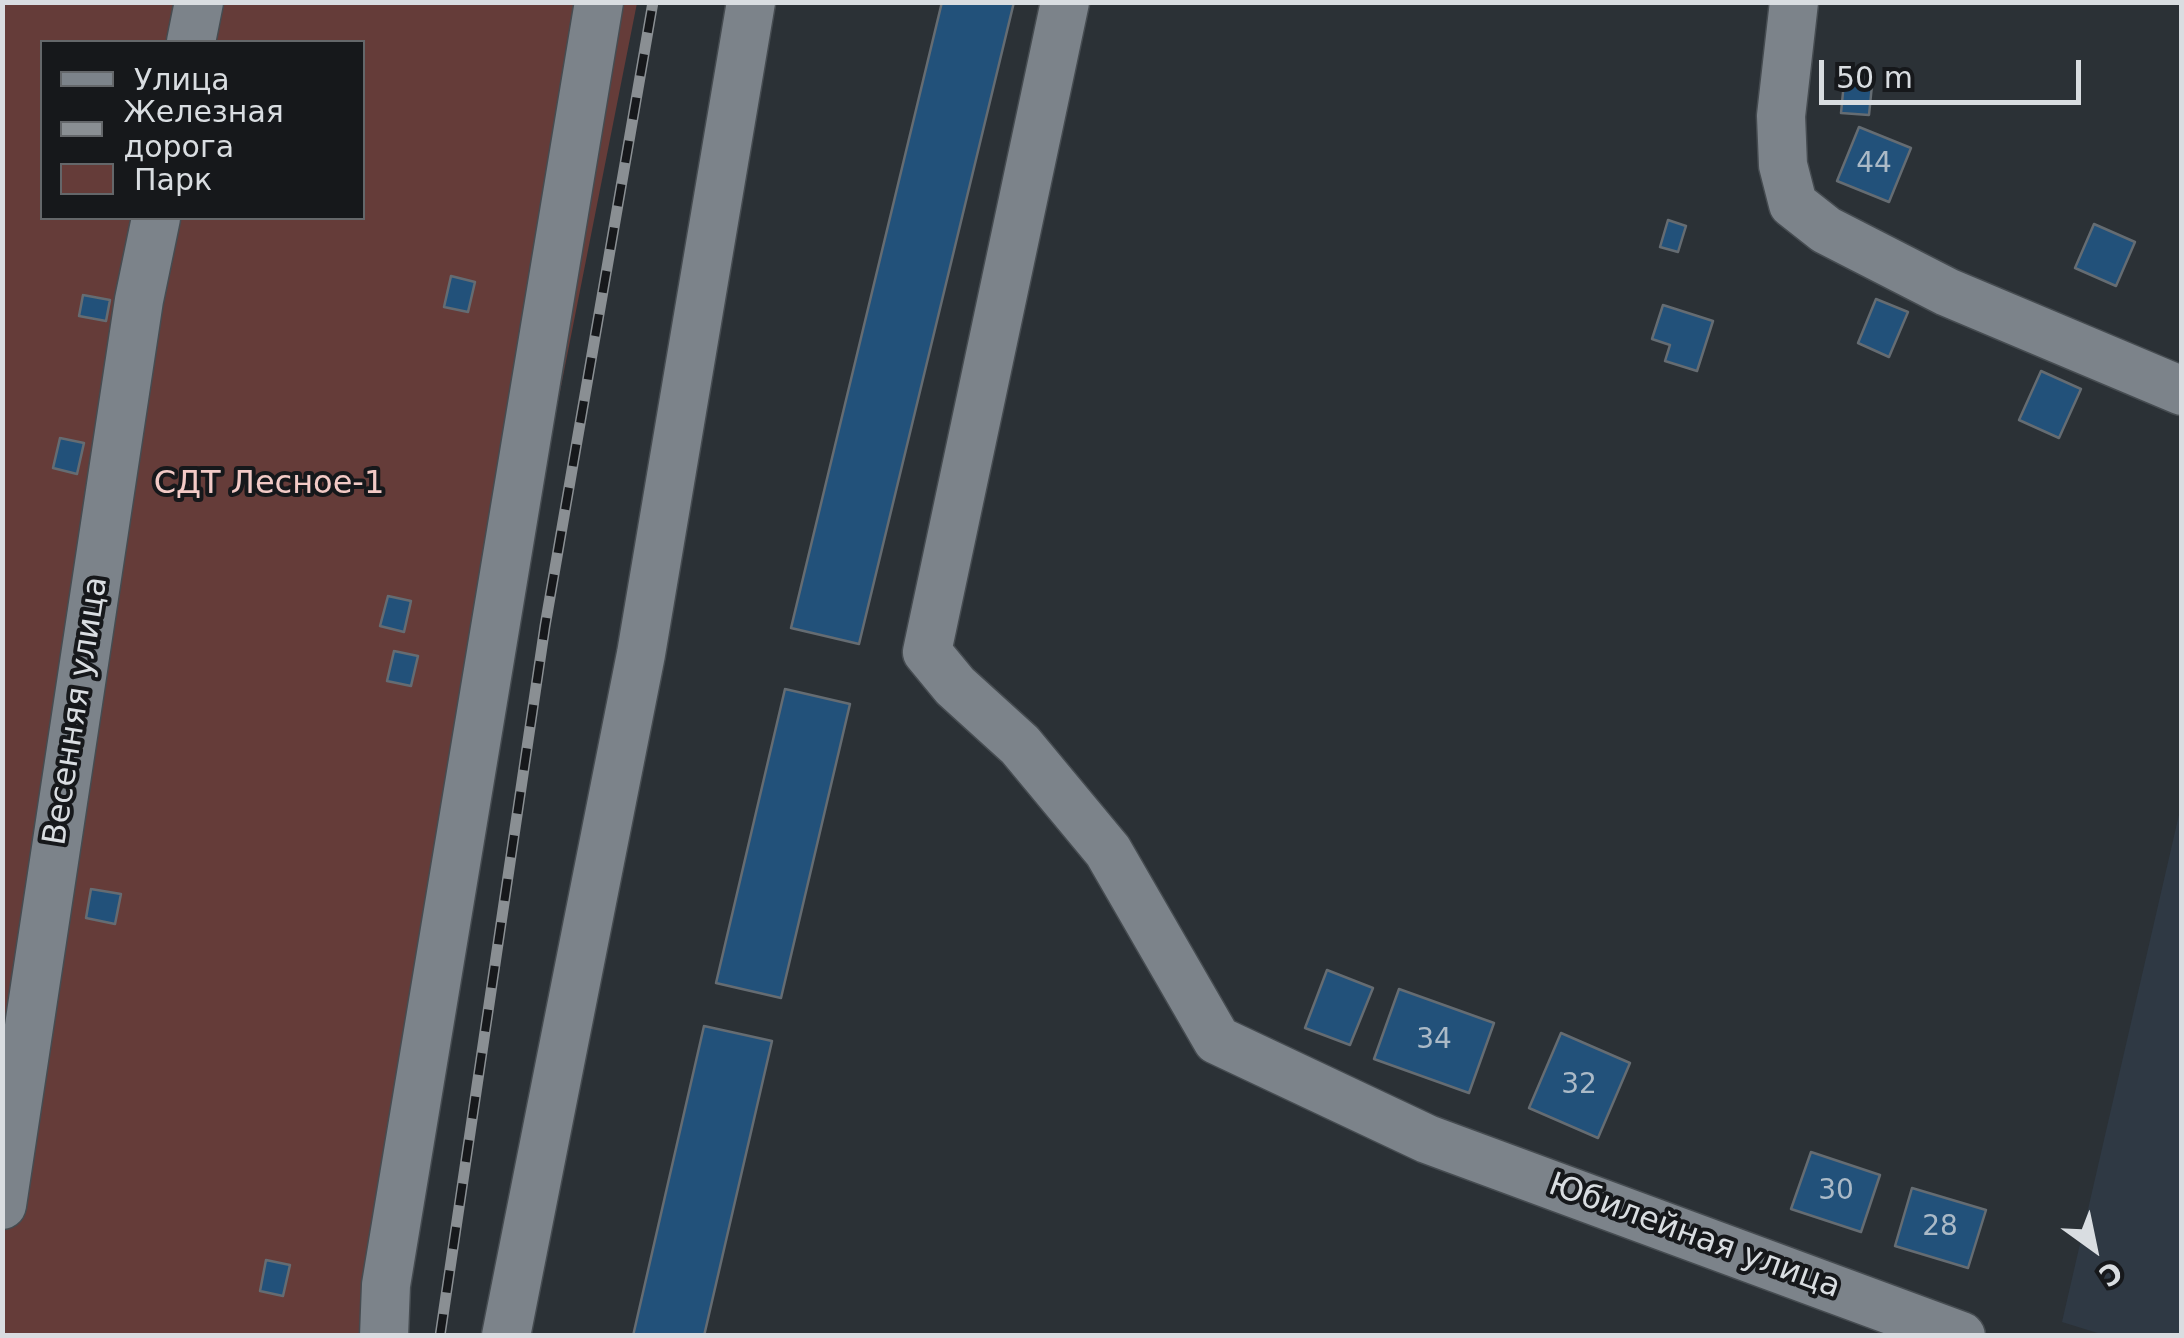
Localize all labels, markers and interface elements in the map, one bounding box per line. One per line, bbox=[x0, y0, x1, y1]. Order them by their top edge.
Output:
legend bbox=[40, 40, 365, 220]
scale bar bbox=[1824, 40, 2086, 102]
text: 50 m bbox=[1836, 60, 1913, 95]
text: Улица bbox=[134, 62, 230, 97]
text: Железная дорога bbox=[123, 94, 284, 164]
house number: 44 bbox=[1856, 148, 1892, 182]
text: Парк bbox=[134, 162, 212, 197]
park label: СДТ Лесное-1 bbox=[154, 466, 384, 504]
street label: Весенняя улица bbox=[37, 574, 117, 848]
house number: 34 bbox=[1416, 1024, 1452, 1058]
house number: 32 bbox=[1561, 1069, 1597, 1103]
street label: Юбилейная улица bbox=[1543, 1166, 1845, 1308]
house number: 30 bbox=[1818, 1175, 1854, 1209]
north arrow bbox=[2044, 1198, 2144, 1298]
house number: 28 bbox=[1922, 1211, 1958, 1245]
text: С bbox=[2093, 1254, 2128, 1293]

